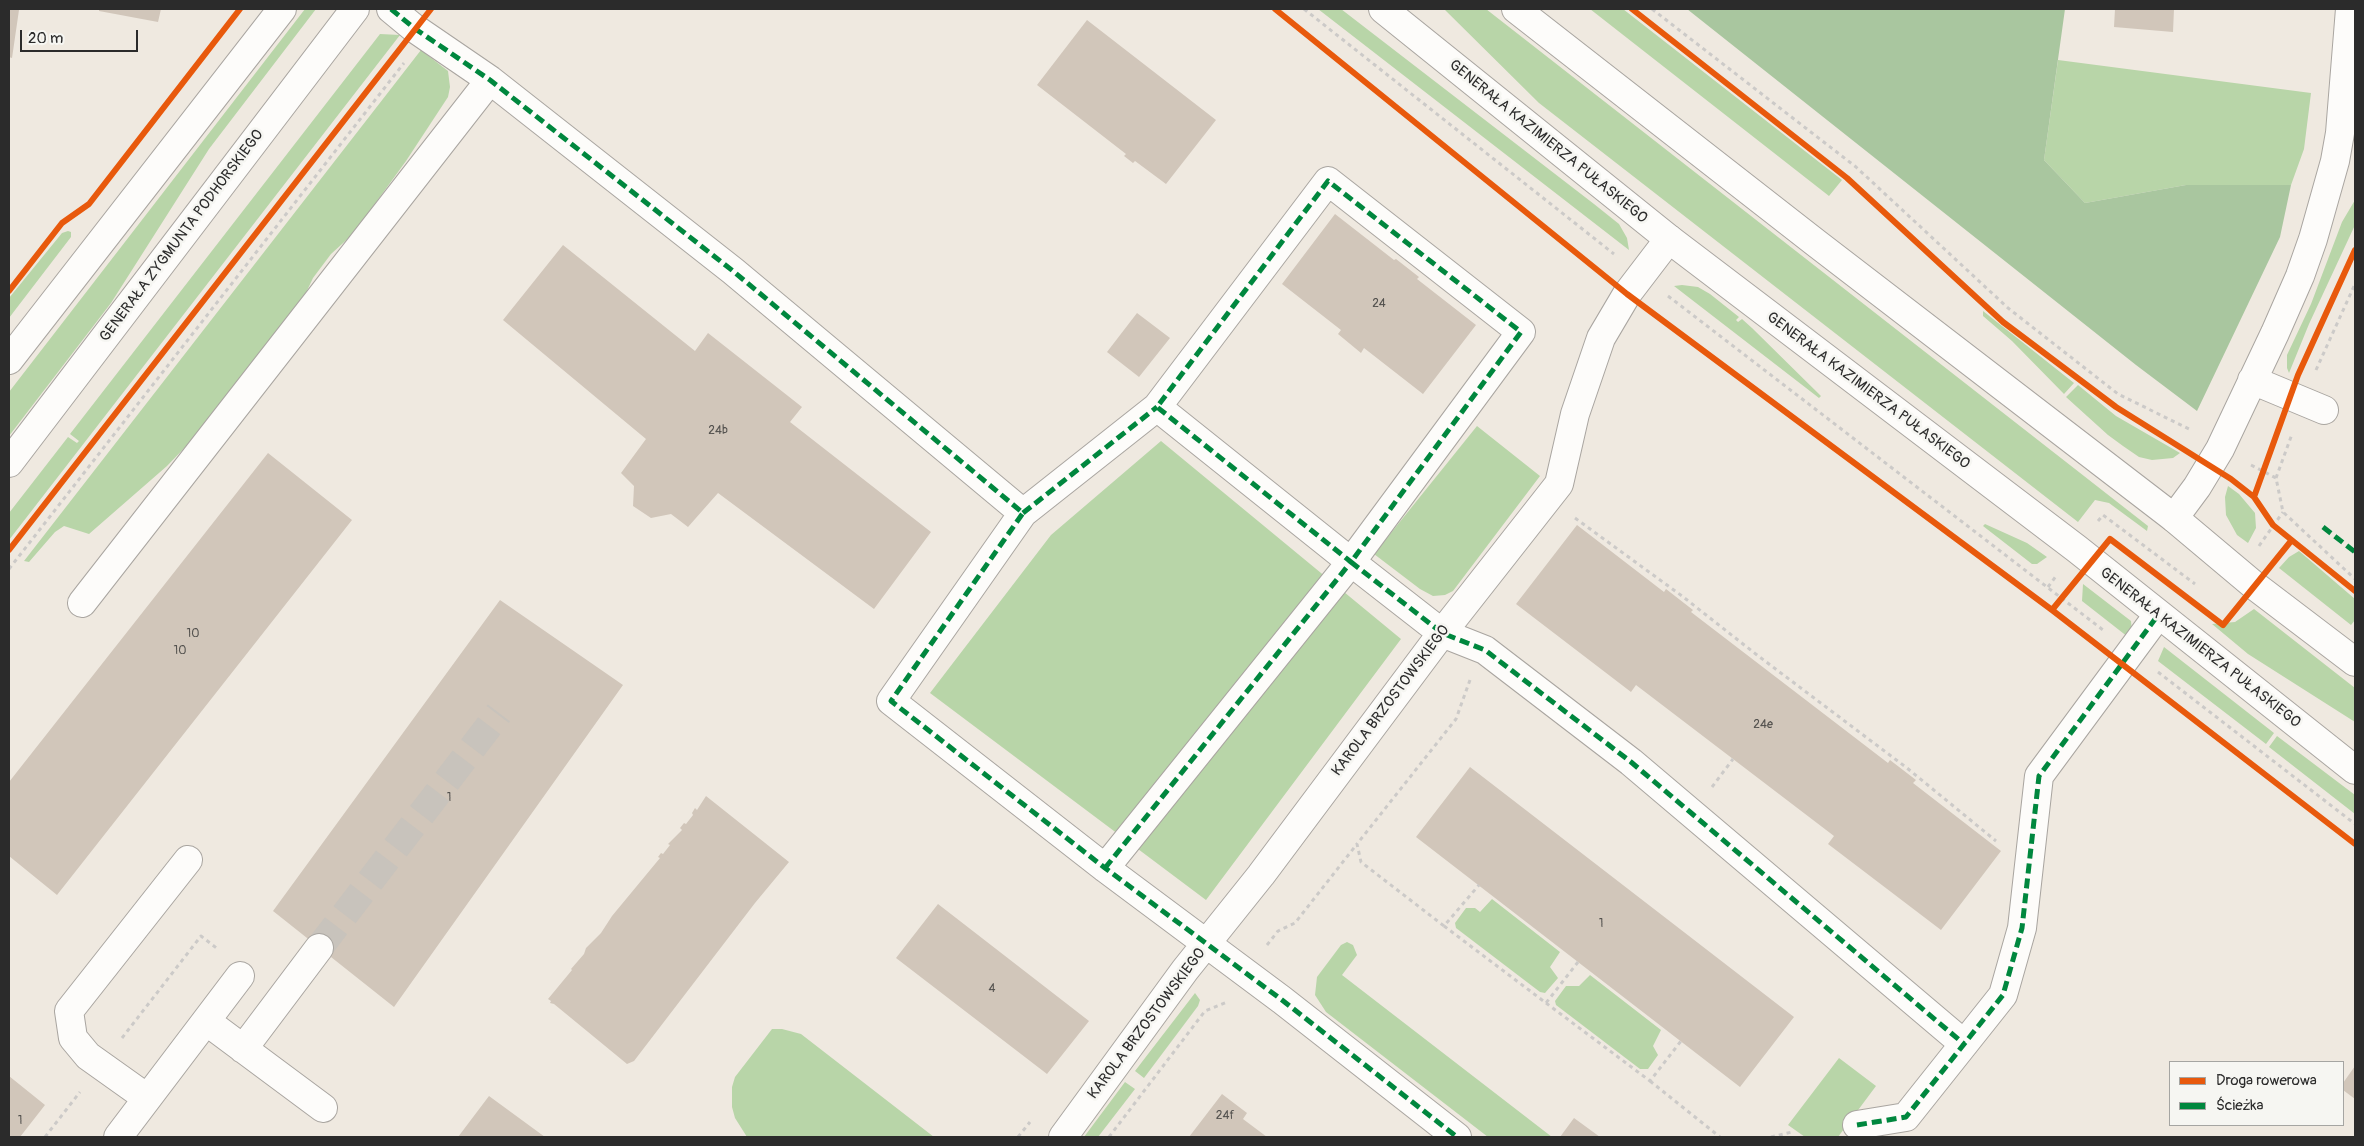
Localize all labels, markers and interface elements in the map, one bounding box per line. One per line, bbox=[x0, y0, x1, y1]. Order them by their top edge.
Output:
scale bar bbox=[22, 20, 140, 52]
text: 20 m bbox=[28, 29, 63, 48]
street label: GENERAŁA KAZIMIERZA PUŁASKIEGO bbox=[1445, 56, 1651, 228]
street label: GENERAŁA ZYGMUNTA PODHORSKIEGO bbox=[96, 126, 268, 346]
house number: 24 bbox=[1372, 297, 1386, 311]
street label: GENERAŁA KAZIMIERZA PUŁASKIEGO bbox=[1763, 309, 1973, 473]
house number: 24b bbox=[708, 424, 728, 438]
street label: GENERAŁA KAZIMIERZA PUŁASKIEGO bbox=[2096, 564, 2304, 732]
street label: KAROLA BRZOSTOWSKIEGO bbox=[1328, 622, 1454, 780]
house number: 10 bbox=[187, 627, 199, 641]
house number: 10 bbox=[174, 644, 186, 658]
house number: 24e bbox=[1753, 718, 1773, 732]
house number: 1 bbox=[447, 791, 451, 805]
house number: 1 bbox=[1599, 917, 1603, 931]
street label: KAROLA BRZOSTOWSKIEGO bbox=[1084, 945, 1210, 1103]
house number: 4 bbox=[989, 982, 995, 996]
legend bbox=[2169, 1061, 2344, 1126]
text: Droga rowerowa bbox=[2216, 1071, 2317, 1090]
text: Ścieżka bbox=[2216, 1096, 2264, 1115]
house number: 24f bbox=[1216, 1109, 1234, 1123]
house number: 1 bbox=[18, 1114, 22, 1128]

